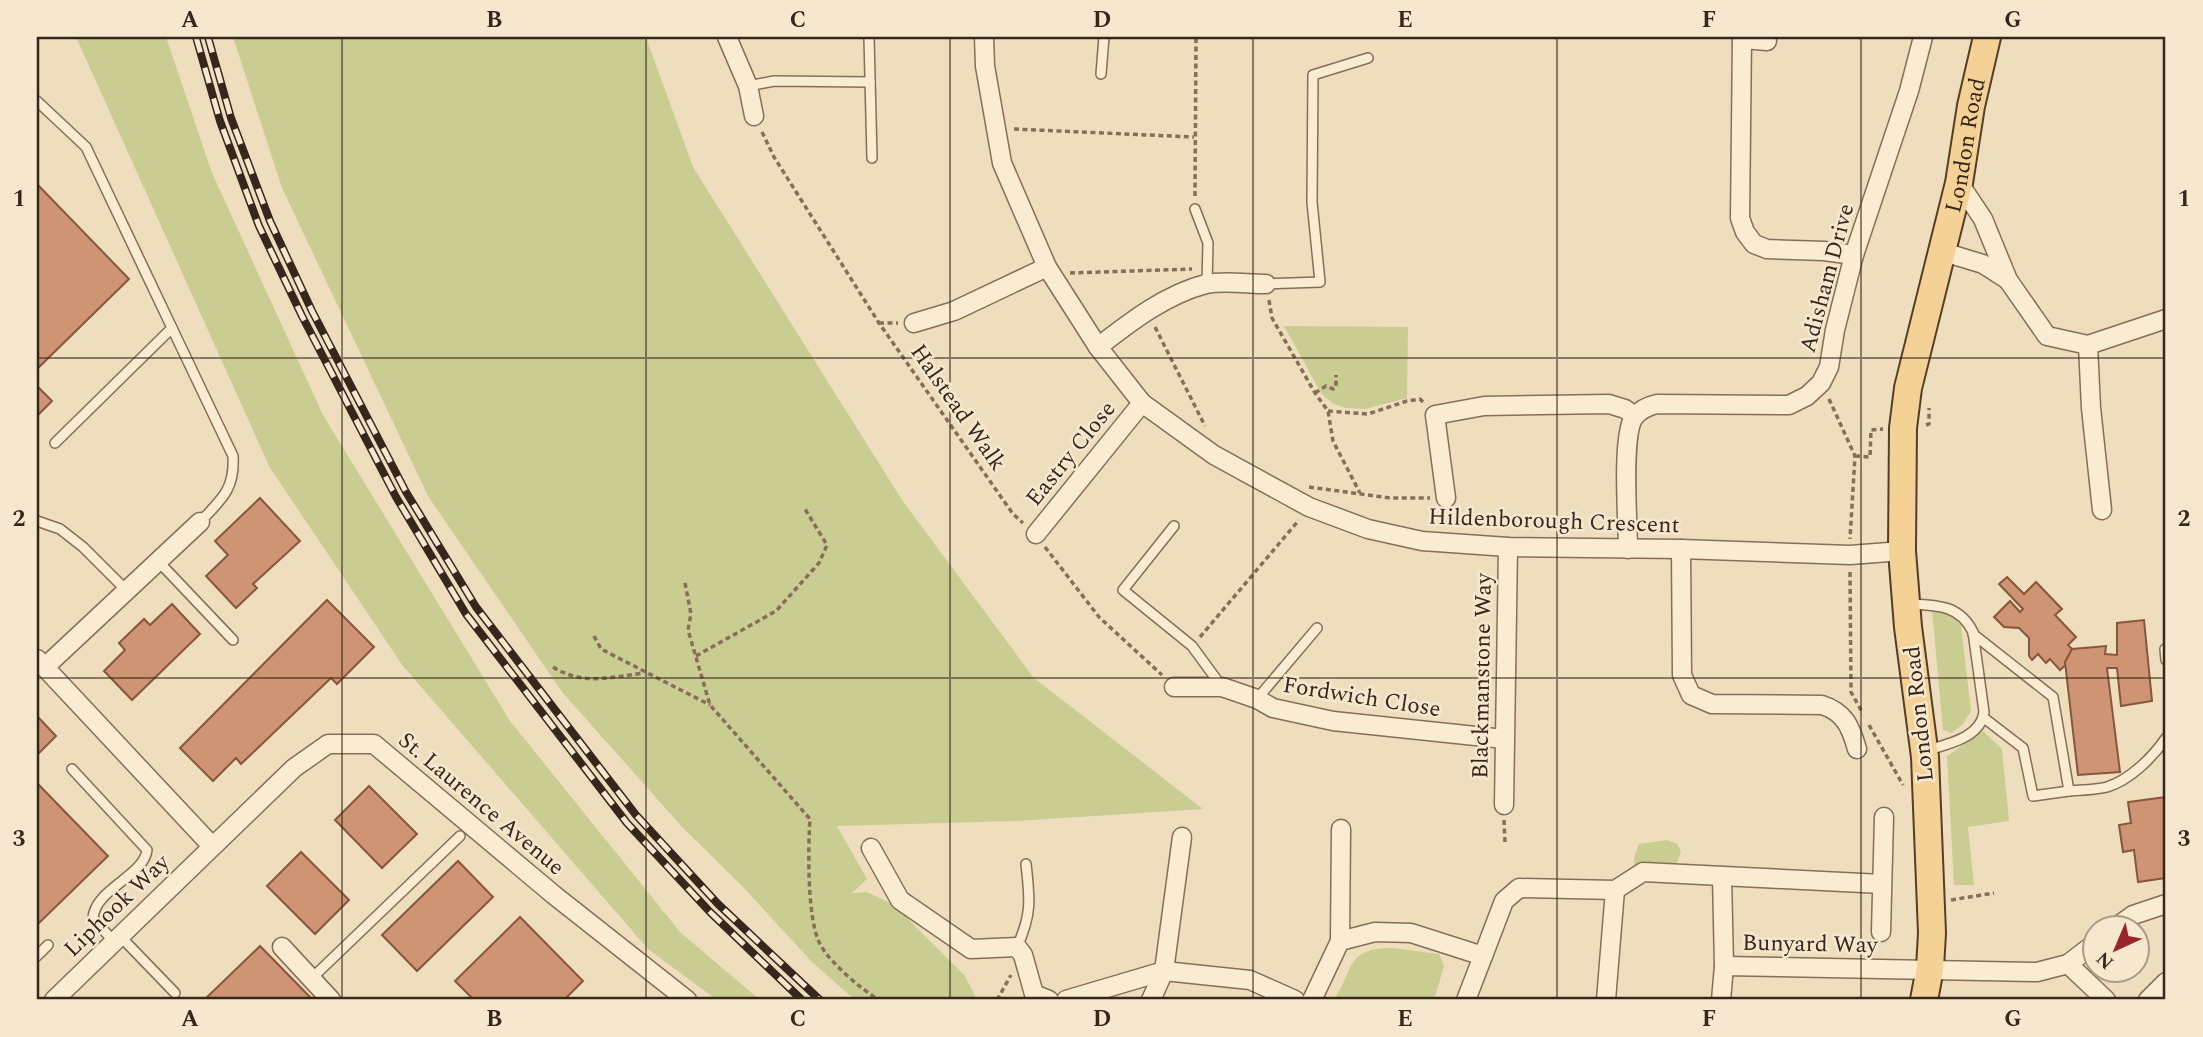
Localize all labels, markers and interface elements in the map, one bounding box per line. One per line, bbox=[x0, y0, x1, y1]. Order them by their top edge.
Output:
text: A bbox=[181, 3, 199, 38]
text: B bbox=[486, 3, 502, 38]
text: C bbox=[790, 3, 806, 38]
text: D bbox=[1093, 3, 1111, 38]
text: E bbox=[1397, 3, 1413, 38]
text: F bbox=[1702, 3, 1716, 38]
text: G bbox=[2004, 3, 2022, 38]
street label: London Road bbox=[1936, 74, 1996, 217]
text: 1 bbox=[13, 182, 25, 217]
text: 1 bbox=[2178, 182, 2190, 217]
street label: Adisham Drive bbox=[1791, 200, 1864, 357]
street label: Halstead Walk bbox=[901, 337, 1015, 479]
street label: Eastry Close bbox=[1018, 394, 1125, 514]
street label: Hildenborough Crescent bbox=[1428, 500, 1680, 543]
text: 2 bbox=[13, 502, 26, 537]
text: 2 bbox=[2178, 502, 2191, 537]
street label: Blackmanstone Way bbox=[1463, 572, 1502, 779]
street label: London Road bbox=[1895, 644, 1944, 784]
street label: Fordwich Close bbox=[1280, 668, 1443, 727]
street label: St. Laurence Avenue bbox=[390, 724, 572, 884]
text: 3 bbox=[13, 822, 26, 857]
text: 3 bbox=[2178, 822, 2191, 857]
street label: Liphook Way bbox=[56, 846, 179, 966]
north arrow bbox=[2080, 914, 2150, 984]
street label: Bunyard Way bbox=[1742, 926, 1879, 963]
text: N bbox=[2090, 944, 2121, 976]
text: A bbox=[181, 1002, 199, 1037]
text: B bbox=[486, 1002, 502, 1037]
text: C bbox=[790, 1002, 806, 1037]
text: D bbox=[1093, 1002, 1111, 1037]
text: E bbox=[1397, 1002, 1413, 1037]
text: F bbox=[1702, 1002, 1716, 1037]
text: G bbox=[2004, 1002, 2022, 1037]

